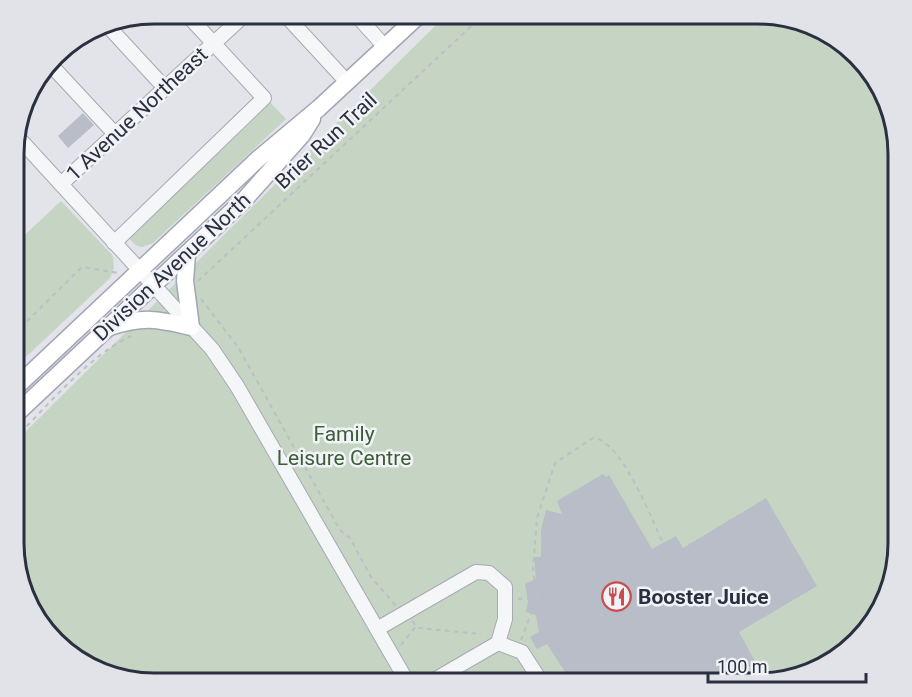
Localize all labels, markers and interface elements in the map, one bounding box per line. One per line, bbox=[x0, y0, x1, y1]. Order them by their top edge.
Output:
street label: 1 Avenue Northeast bbox=[61, 42, 213, 186]
street label: Brier Run Trail bbox=[270, 88, 382, 194]
street label: Division Avenue North bbox=[89, 188, 255, 346]
park label: Family Leisure Centre bbox=[277, 422, 411, 470]
restaurant icon: Booster Juice bbox=[601, 581, 633, 613]
place label: Booster Juice bbox=[638, 585, 769, 609]
scale bar bbox=[708, 646, 866, 684]
text: 100 m bbox=[717, 656, 768, 677]

